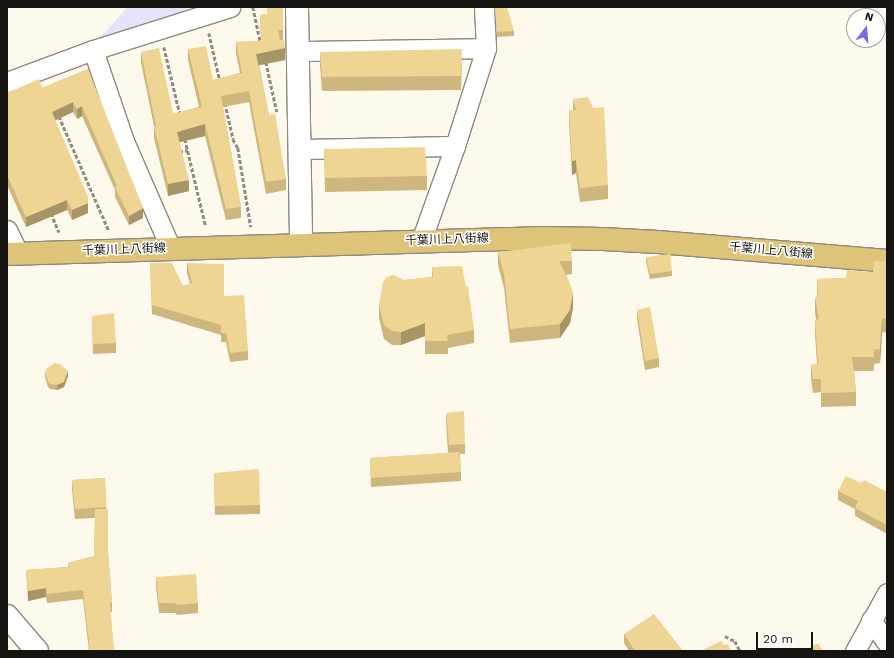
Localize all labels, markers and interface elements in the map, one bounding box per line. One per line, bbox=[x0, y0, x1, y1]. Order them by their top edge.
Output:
north arrow bbox=[846, 8, 886, 48]
text: N bbox=[863, 10, 875, 24]
street label: 千葉川上八街線 bbox=[405, 231, 489, 249]
street label: 千葉川上八街線 bbox=[729, 240, 813, 262]
street label: 千葉川上八街線 bbox=[82, 241, 166, 259]
scale bar bbox=[758, 624, 815, 650]
text: 20 m bbox=[763, 632, 793, 646]

